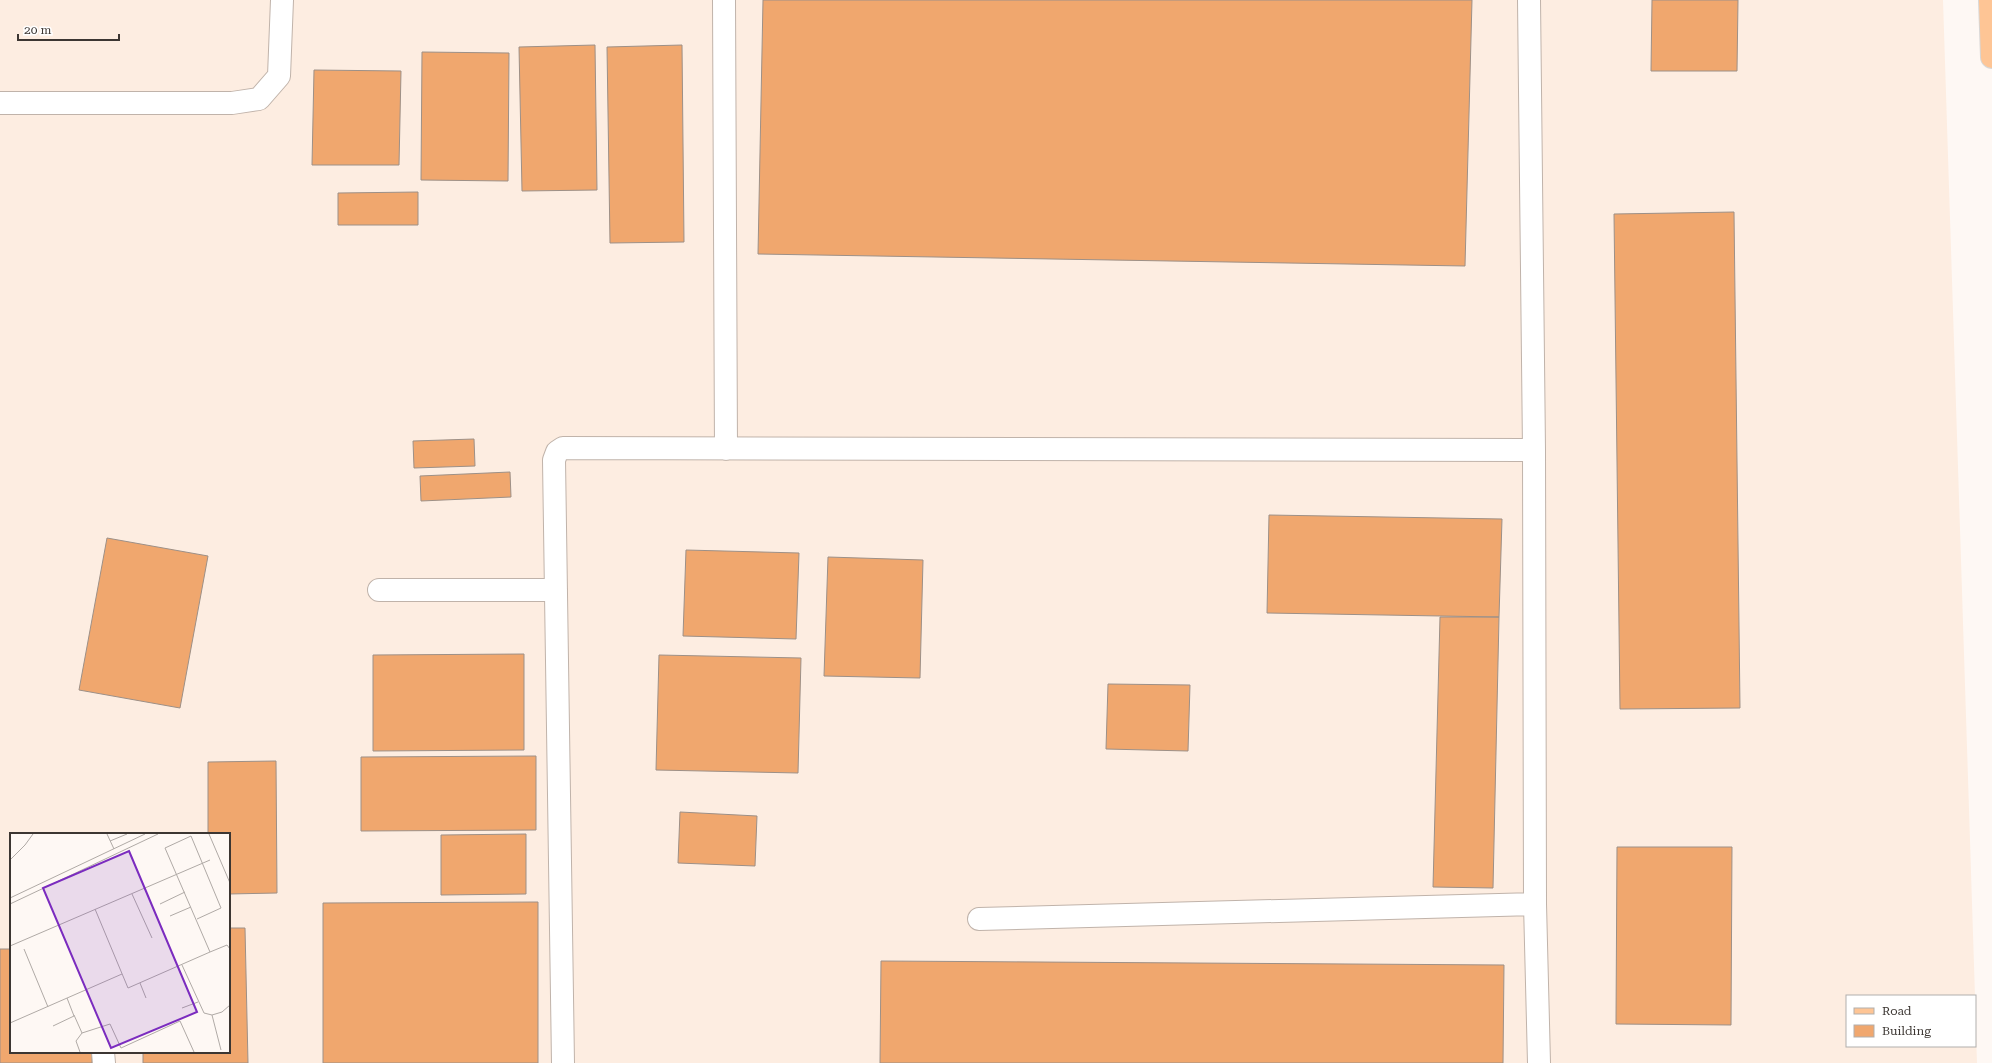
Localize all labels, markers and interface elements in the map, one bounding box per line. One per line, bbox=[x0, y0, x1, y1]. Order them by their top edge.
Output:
scale bar bbox=[18, 16, 119, 42]
text: 20 m bbox=[24, 23, 51, 37]
inset map bbox=[10, 833, 230, 1053]
legend bbox=[1846, 995, 1976, 1047]
text: Road bbox=[1882, 1004, 1912, 1018]
text: Building bbox=[1882, 1024, 1931, 1038]

